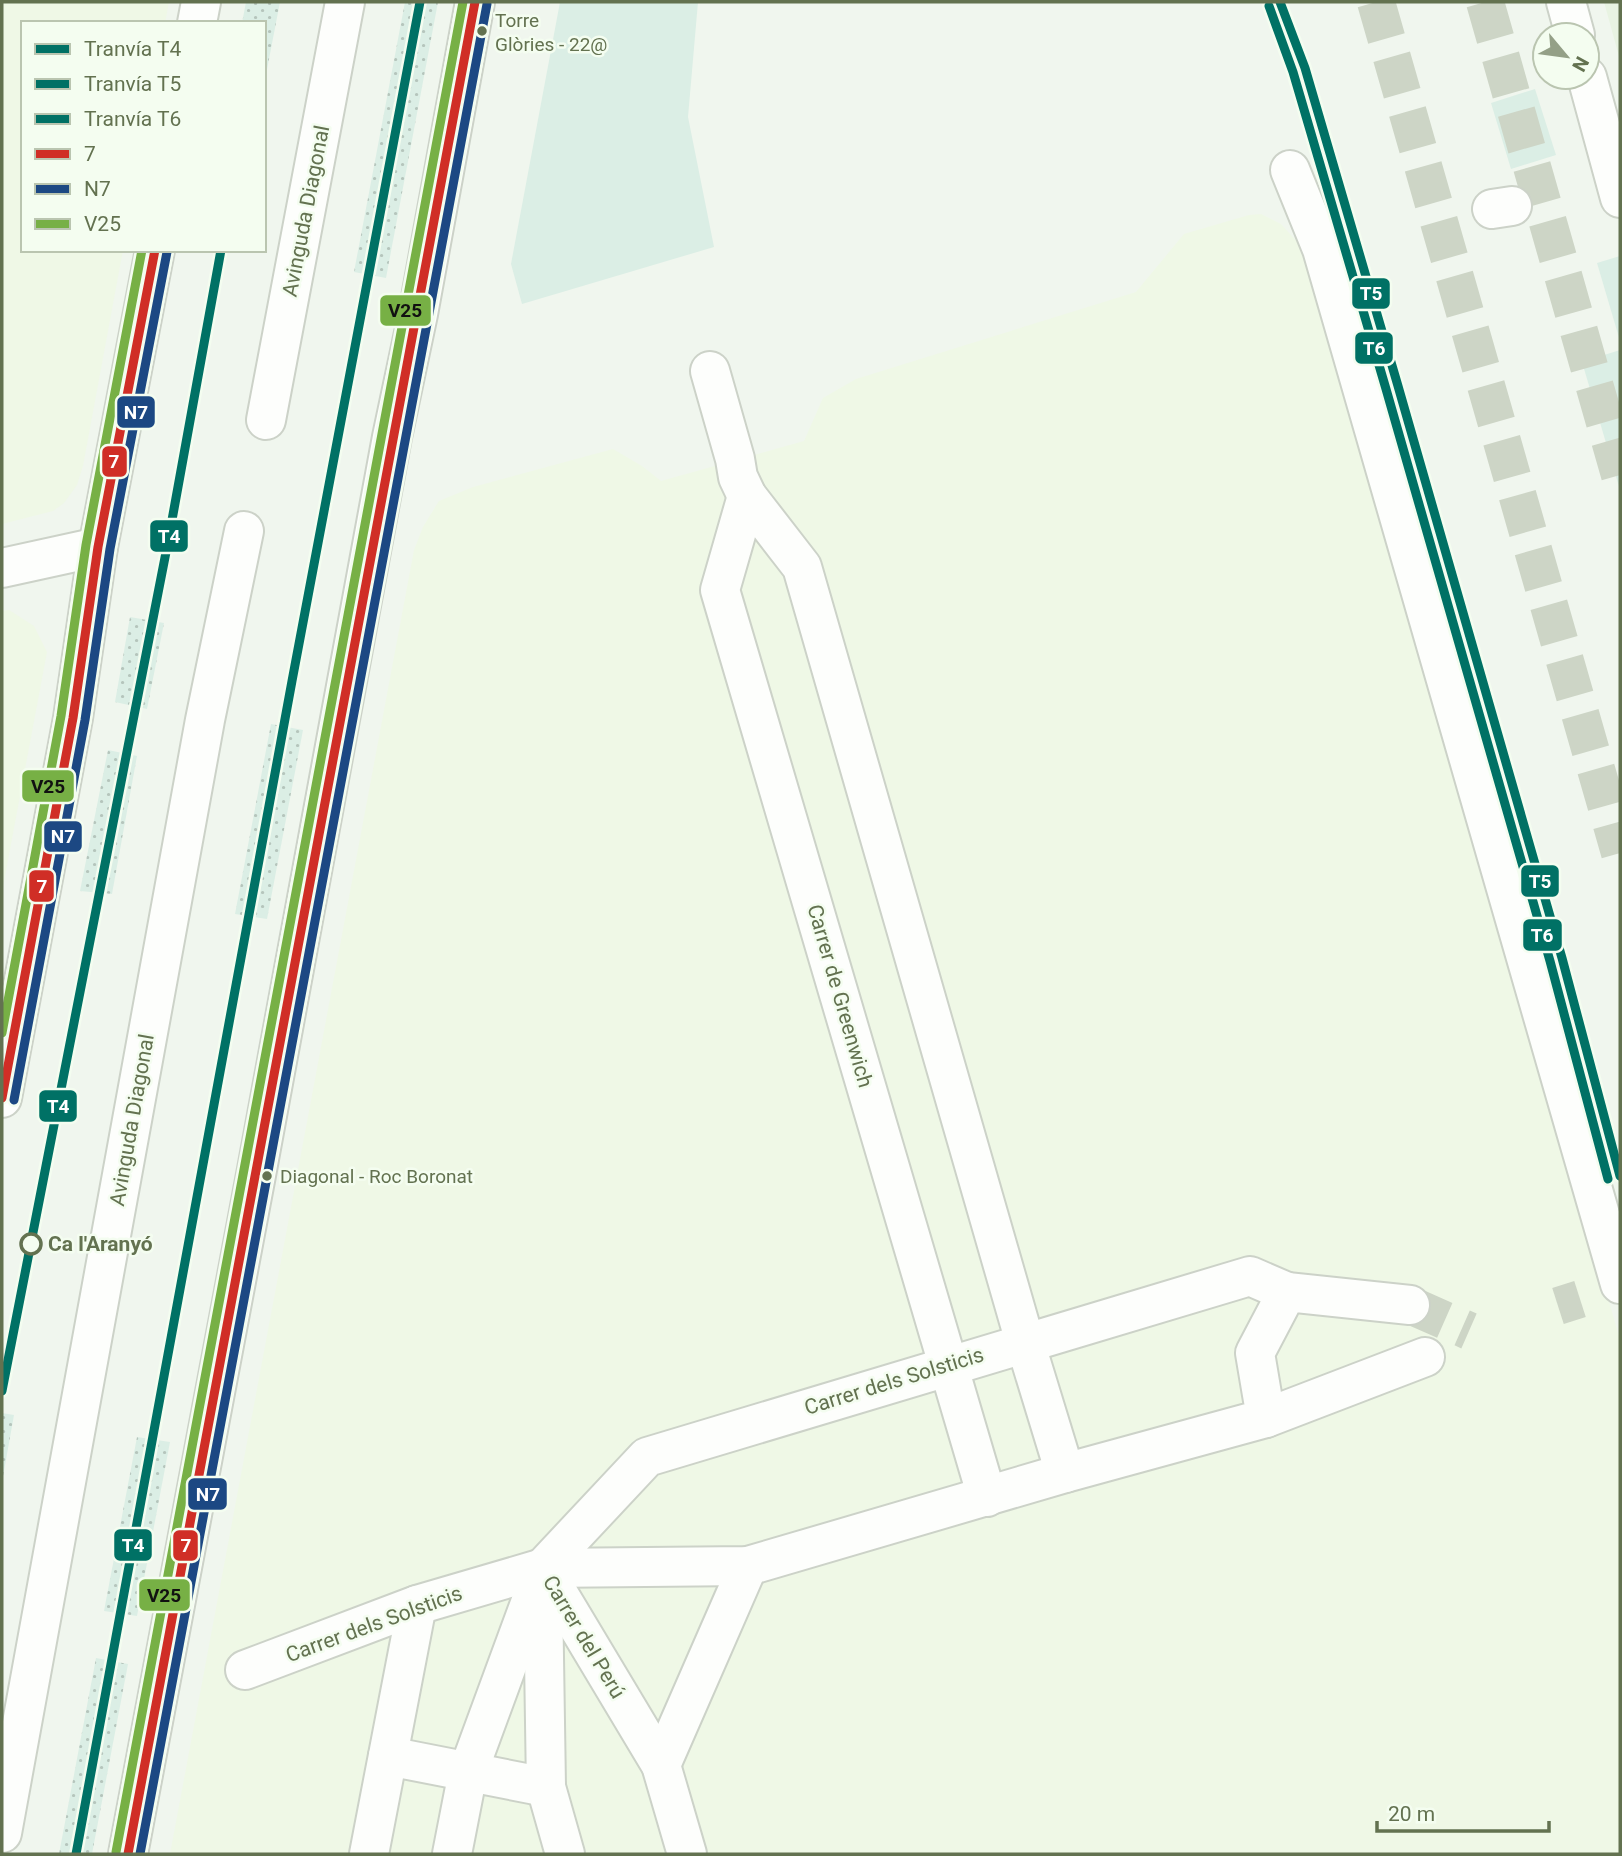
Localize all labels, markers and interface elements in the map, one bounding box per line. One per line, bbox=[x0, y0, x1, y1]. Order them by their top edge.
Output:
place label: Torre Glòries - 22@ bbox=[495, 9, 607, 56]
legend bbox=[21, 21, 266, 252]
north arrow bbox=[1531, 21, 1601, 91]
marker: Torre Glòries - 22@ bbox=[475, 24, 489, 38]
text: Tranvía T4 bbox=[84, 37, 182, 61]
text: N bbox=[1567, 53, 1594, 75]
text: Tranvía T5 bbox=[84, 72, 181, 96]
text: Tranvía T6 bbox=[84, 107, 181, 131]
street label: Avinguda Diagonal bbox=[278, 123, 334, 299]
text: 7 bbox=[84, 142, 96, 166]
text: N7 bbox=[84, 177, 111, 201]
text: V25 bbox=[84, 212, 121, 236]
line badge: T5 bbox=[1351, 277, 1391, 310]
text: T5 bbox=[1360, 282, 1382, 305]
line badge: V25 bbox=[379, 294, 432, 327]
text: V25 bbox=[388, 299, 422, 322]
line badge: T6 bbox=[1354, 331, 1394, 365]
text: T6 bbox=[1363, 337, 1385, 360]
line badge: N7 bbox=[116, 395, 156, 429]
text: N7 bbox=[124, 401, 148, 424]
line badge: 7 bbox=[101, 445, 128, 478]
text: 7 bbox=[109, 450, 120, 473]
line badge: T4 bbox=[149, 519, 189, 553]
text: T4 bbox=[158, 525, 180, 548]
line badge: V25 bbox=[21, 769, 75, 803]
text: V25 bbox=[31, 775, 65, 798]
line badge: N7 bbox=[43, 820, 83, 853]
text: N7 bbox=[51, 825, 75, 848]
line badge: T5 bbox=[1520, 864, 1560, 898]
line badge: 7 bbox=[28, 869, 55, 903]
text: T5 bbox=[1529, 870, 1551, 893]
text: 7 bbox=[37, 875, 48, 898]
street label: Carrer de Greenwich bbox=[802, 902, 878, 1090]
line badge: T6 bbox=[1522, 918, 1563, 952]
text: T6 bbox=[1531, 924, 1553, 947]
street label: Avinguda Diagonal bbox=[105, 1032, 159, 1208]
line badge: T4 bbox=[38, 1089, 78, 1123]
text: T4 bbox=[47, 1095, 69, 1118]
place label: Diagonal - Roc Boronat bbox=[280, 1165, 473, 1188]
marker: Diagonal - Roc Boronat bbox=[260, 1169, 274, 1183]
place label: Ca l'Aranyó bbox=[48, 1232, 153, 1256]
marker: Ca l'Aranyó bbox=[20, 1233, 42, 1255]
street label: Carrer dels Solsticis bbox=[802, 1342, 986, 1420]
line badge: N7 bbox=[187, 1477, 228, 1511]
text: N7 bbox=[196, 1483, 220, 1506]
line badge: T4 bbox=[113, 1528, 153, 1562]
line badge: 7 bbox=[172, 1529, 199, 1562]
text: T4 bbox=[122, 1534, 144, 1557]
text: 7 bbox=[181, 1534, 192, 1557]
street label: Carrer del Perú bbox=[538, 1571, 630, 1703]
line badge: V25 bbox=[138, 1578, 191, 1612]
street label: Carrer dels Solsticis bbox=[282, 1581, 466, 1667]
text: V25 bbox=[147, 1584, 181, 1607]
scale bar bbox=[1377, 1790, 1548, 1834]
text: 20 m bbox=[1388, 1802, 1435, 1826]

